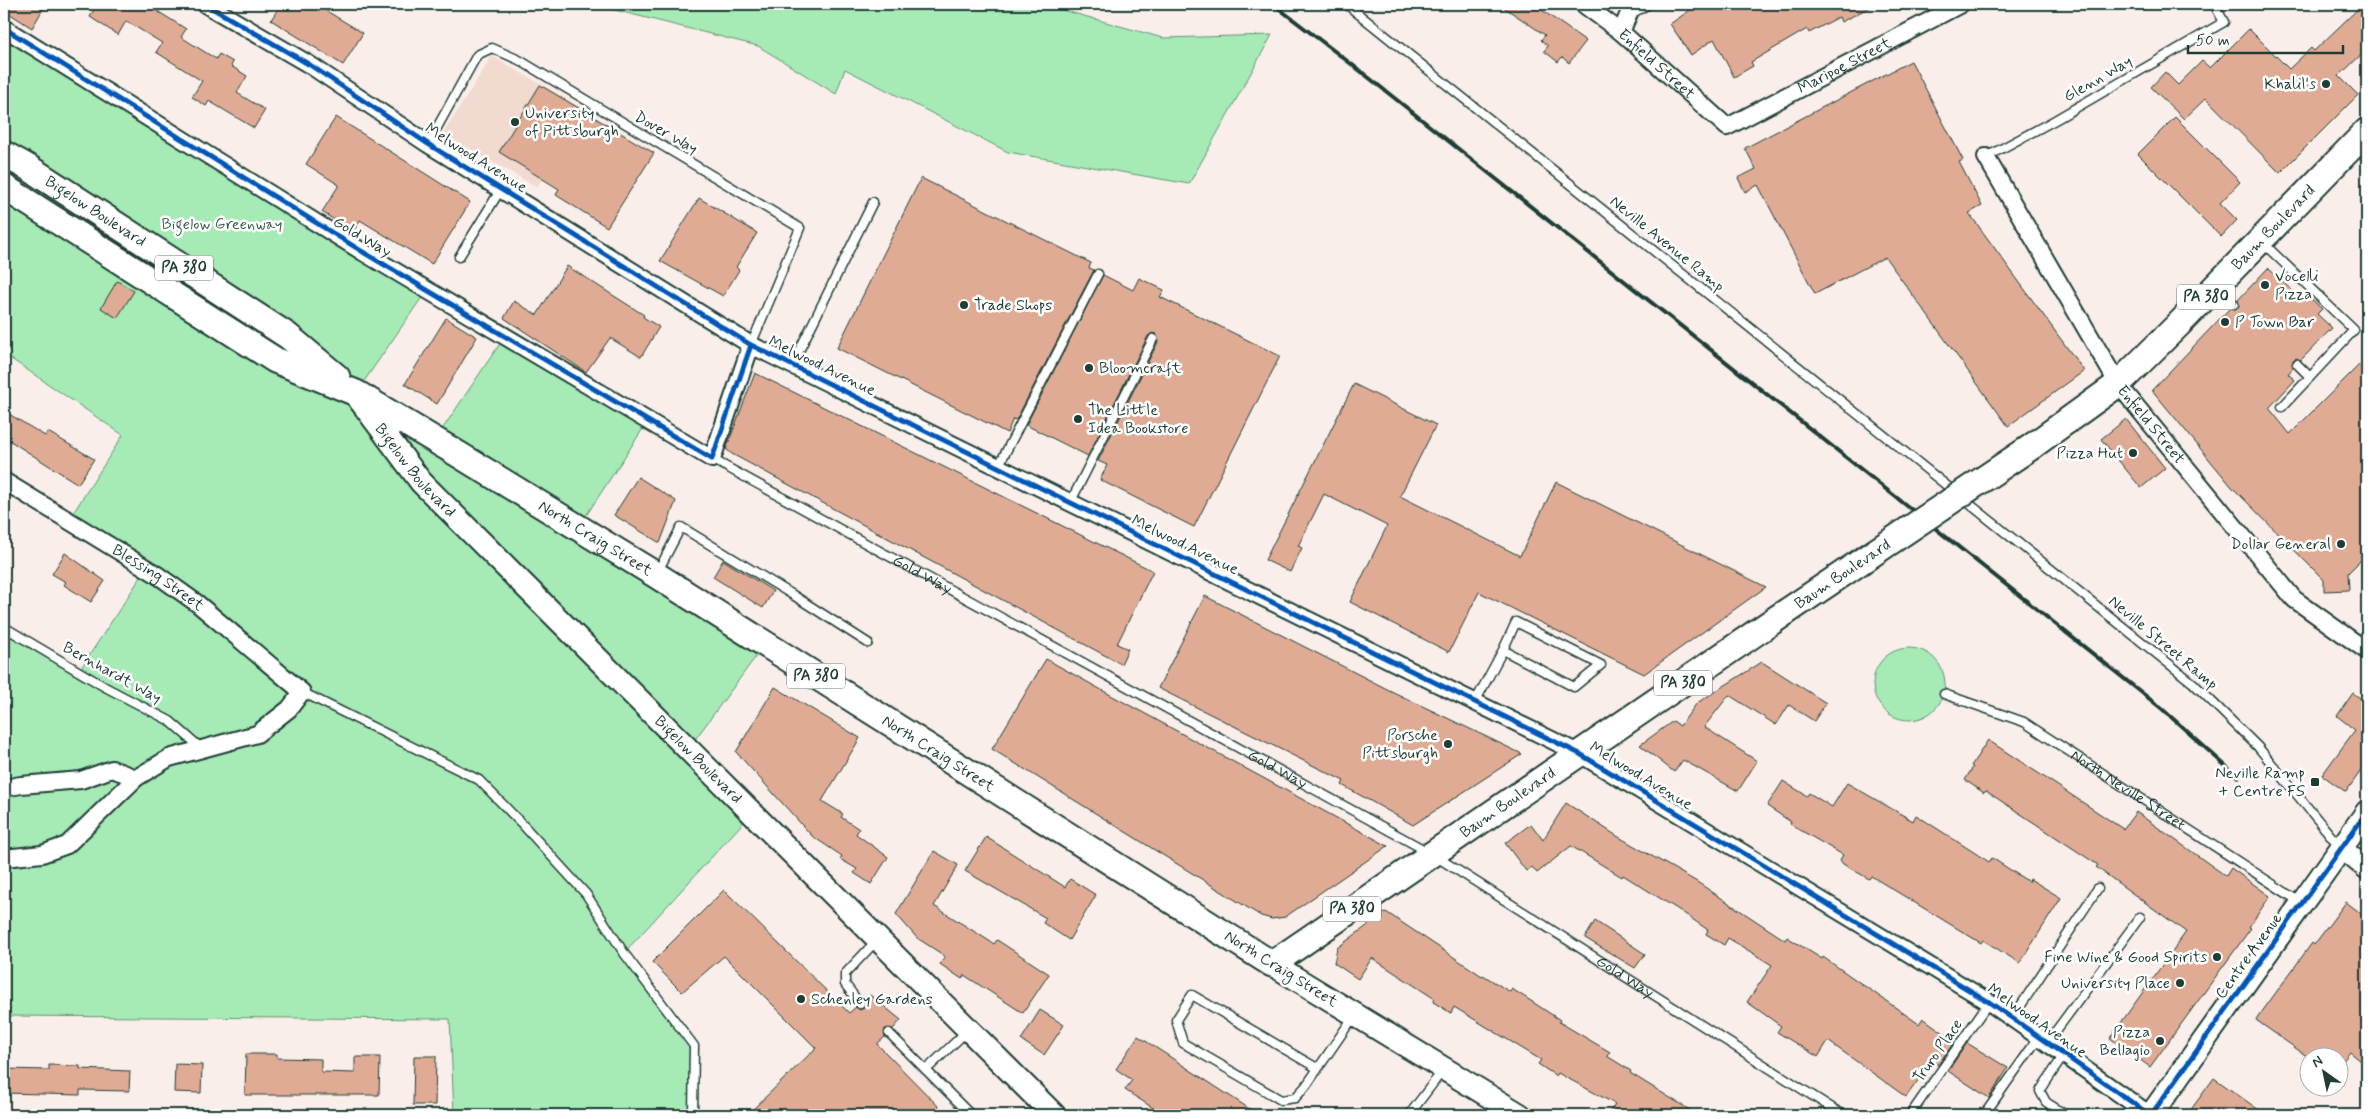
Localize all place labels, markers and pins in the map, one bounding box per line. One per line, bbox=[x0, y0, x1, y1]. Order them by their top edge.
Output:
place label: Khalil's bbox=[2264, 74, 2316, 95]
marker: Khalil's bbox=[2320, 78, 2332, 90]
place label: University of Pittsburgh bbox=[525, 103, 619, 142]
marker: University of Pittsburgh bbox=[509, 116, 521, 128]
place label: Vocelli Pizza bbox=[2275, 266, 2319, 305]
marker: Vocelli Pizza bbox=[2259, 279, 2271, 291]
place label: Trade Shops bbox=[974, 295, 1052, 316]
marker: Trade Shops bbox=[958, 299, 970, 311]
place label: P Town Bar bbox=[2235, 312, 2315, 333]
marker: P Town Bar bbox=[2219, 316, 2231, 328]
place label: Bloomcraft bbox=[1099, 358, 1182, 379]
marker: Bloomcraft bbox=[1083, 362, 1095, 374]
place label: The Little Idea Bookstore bbox=[1088, 400, 1188, 439]
marker: The Little Idea Bookstore bbox=[1072, 413, 1084, 425]
place label: Pizza Hut bbox=[2056, 443, 2123, 464]
marker: Pizza Hut bbox=[2127, 447, 2139, 459]
place label: Dollar General bbox=[2231, 534, 2331, 555]
marker: Dollar General bbox=[2335, 538, 2347, 550]
place label: Porsche Pittsburgh bbox=[1362, 725, 1438, 764]
marker: Porsche Pittsburgh bbox=[1442, 738, 1454, 750]
place label: Neville Ramp + Centre FS bbox=[2215, 763, 2305, 802]
marker: Neville Ramp + Centre FS bbox=[2309, 776, 2321, 788]
place label: Fine Wine & Good Spirits bbox=[2044, 947, 2207, 968]
marker: Fine Wine & Good Spirits bbox=[2211, 951, 2223, 963]
place label: University Place bbox=[2061, 973, 2170, 994]
marker: University Place bbox=[2174, 977, 2186, 989]
place label: Schenley Gardens bbox=[811, 989, 933, 1010]
marker: Schenley Gardens bbox=[795, 993, 807, 1005]
place label: Pizza Bellagio bbox=[2100, 1022, 2150, 1061]
marker: Pizza Bellagio bbox=[2154, 1035, 2166, 1047]

